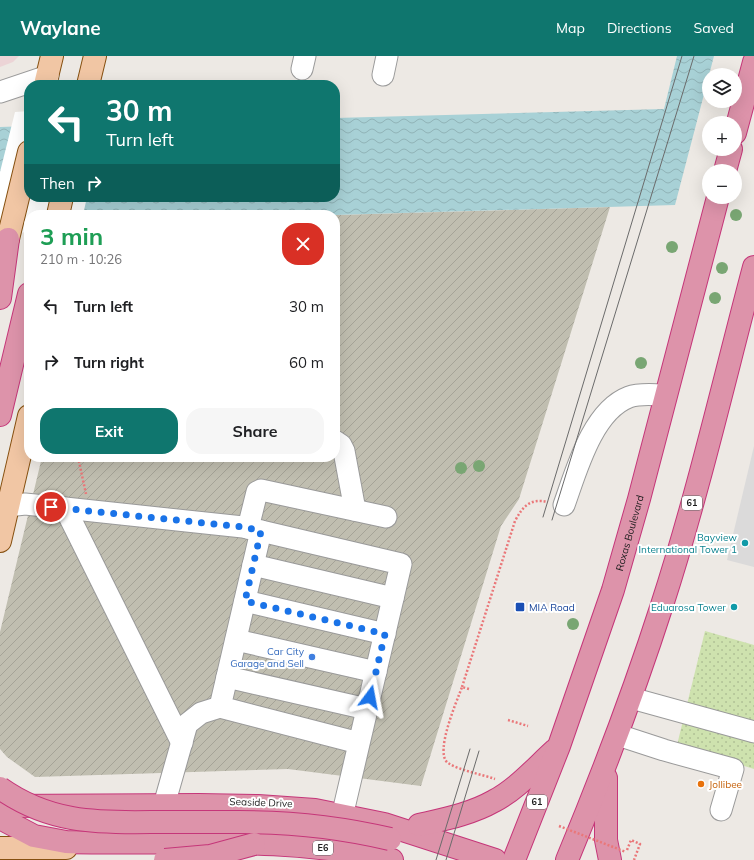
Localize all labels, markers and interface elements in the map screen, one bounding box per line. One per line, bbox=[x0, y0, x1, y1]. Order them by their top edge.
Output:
text: Waylane bbox=[20, 16, 101, 40]
text: Map bbox=[556, 19, 585, 37]
text: Directions bbox=[607, 19, 672, 37]
text: Saved bbox=[694, 19, 734, 37]
map controls bbox=[702, 68, 742, 204]
button: layers bbox=[702, 68, 742, 108]
text: 30 m bbox=[106, 93, 172, 128]
icon: left bbox=[40, 96, 92, 148]
button: + bbox=[702, 116, 742, 156]
text: Turn left bbox=[106, 128, 174, 151]
button: − bbox=[702, 164, 742, 204]
icon: right bbox=[83, 172, 105, 194]
text: Then bbox=[40, 174, 75, 193]
text: 3 min bbox=[40, 221, 103, 251]
button: close bbox=[282, 223, 324, 265]
text: 210 m · 10:26 bbox=[40, 251, 122, 267]
icon: left bbox=[40, 295, 62, 317]
text: Turn left bbox=[74, 297, 133, 316]
text: 30 m bbox=[289, 297, 324, 316]
icon: right bbox=[40, 351, 62, 373]
text: Turn right bbox=[74, 353, 144, 372]
text: 60 m bbox=[289, 353, 324, 372]
button: Exit bbox=[40, 408, 178, 454]
button: Share bbox=[186, 408, 324, 454]
pin bbox=[34, 490, 68, 524]
street label: Roxas Boulevard bbox=[613, 494, 647, 572]
icon: arrive bbox=[40, 496, 62, 518]
road number: 61 bbox=[682, 496, 702, 510]
place label: Bayview International Tower 1 bbox=[639, 531, 737, 556]
marker: Bayview International Tower 1 bbox=[740, 538, 750, 548]
marker: MIA Road bbox=[514, 601, 526, 613]
place label: MIA Road bbox=[529, 601, 575, 614]
place label: Eduarosa Tower bbox=[651, 601, 726, 614]
marker: Eduarosa Tower bbox=[729, 602, 739, 612]
place label: Car City Garage and Sell bbox=[230, 645, 305, 670]
marker: Car City Garage and Sell bbox=[307, 652, 317, 662]
position arrow bbox=[349, 676, 391, 718]
place label: Jollibee bbox=[709, 778, 742, 791]
marker: Jollibee bbox=[696, 779, 706, 789]
street label: Seaside Drive bbox=[229, 795, 293, 810]
road number: 61 bbox=[527, 795, 547, 809]
road number: E6 bbox=[313, 841, 333, 855]

